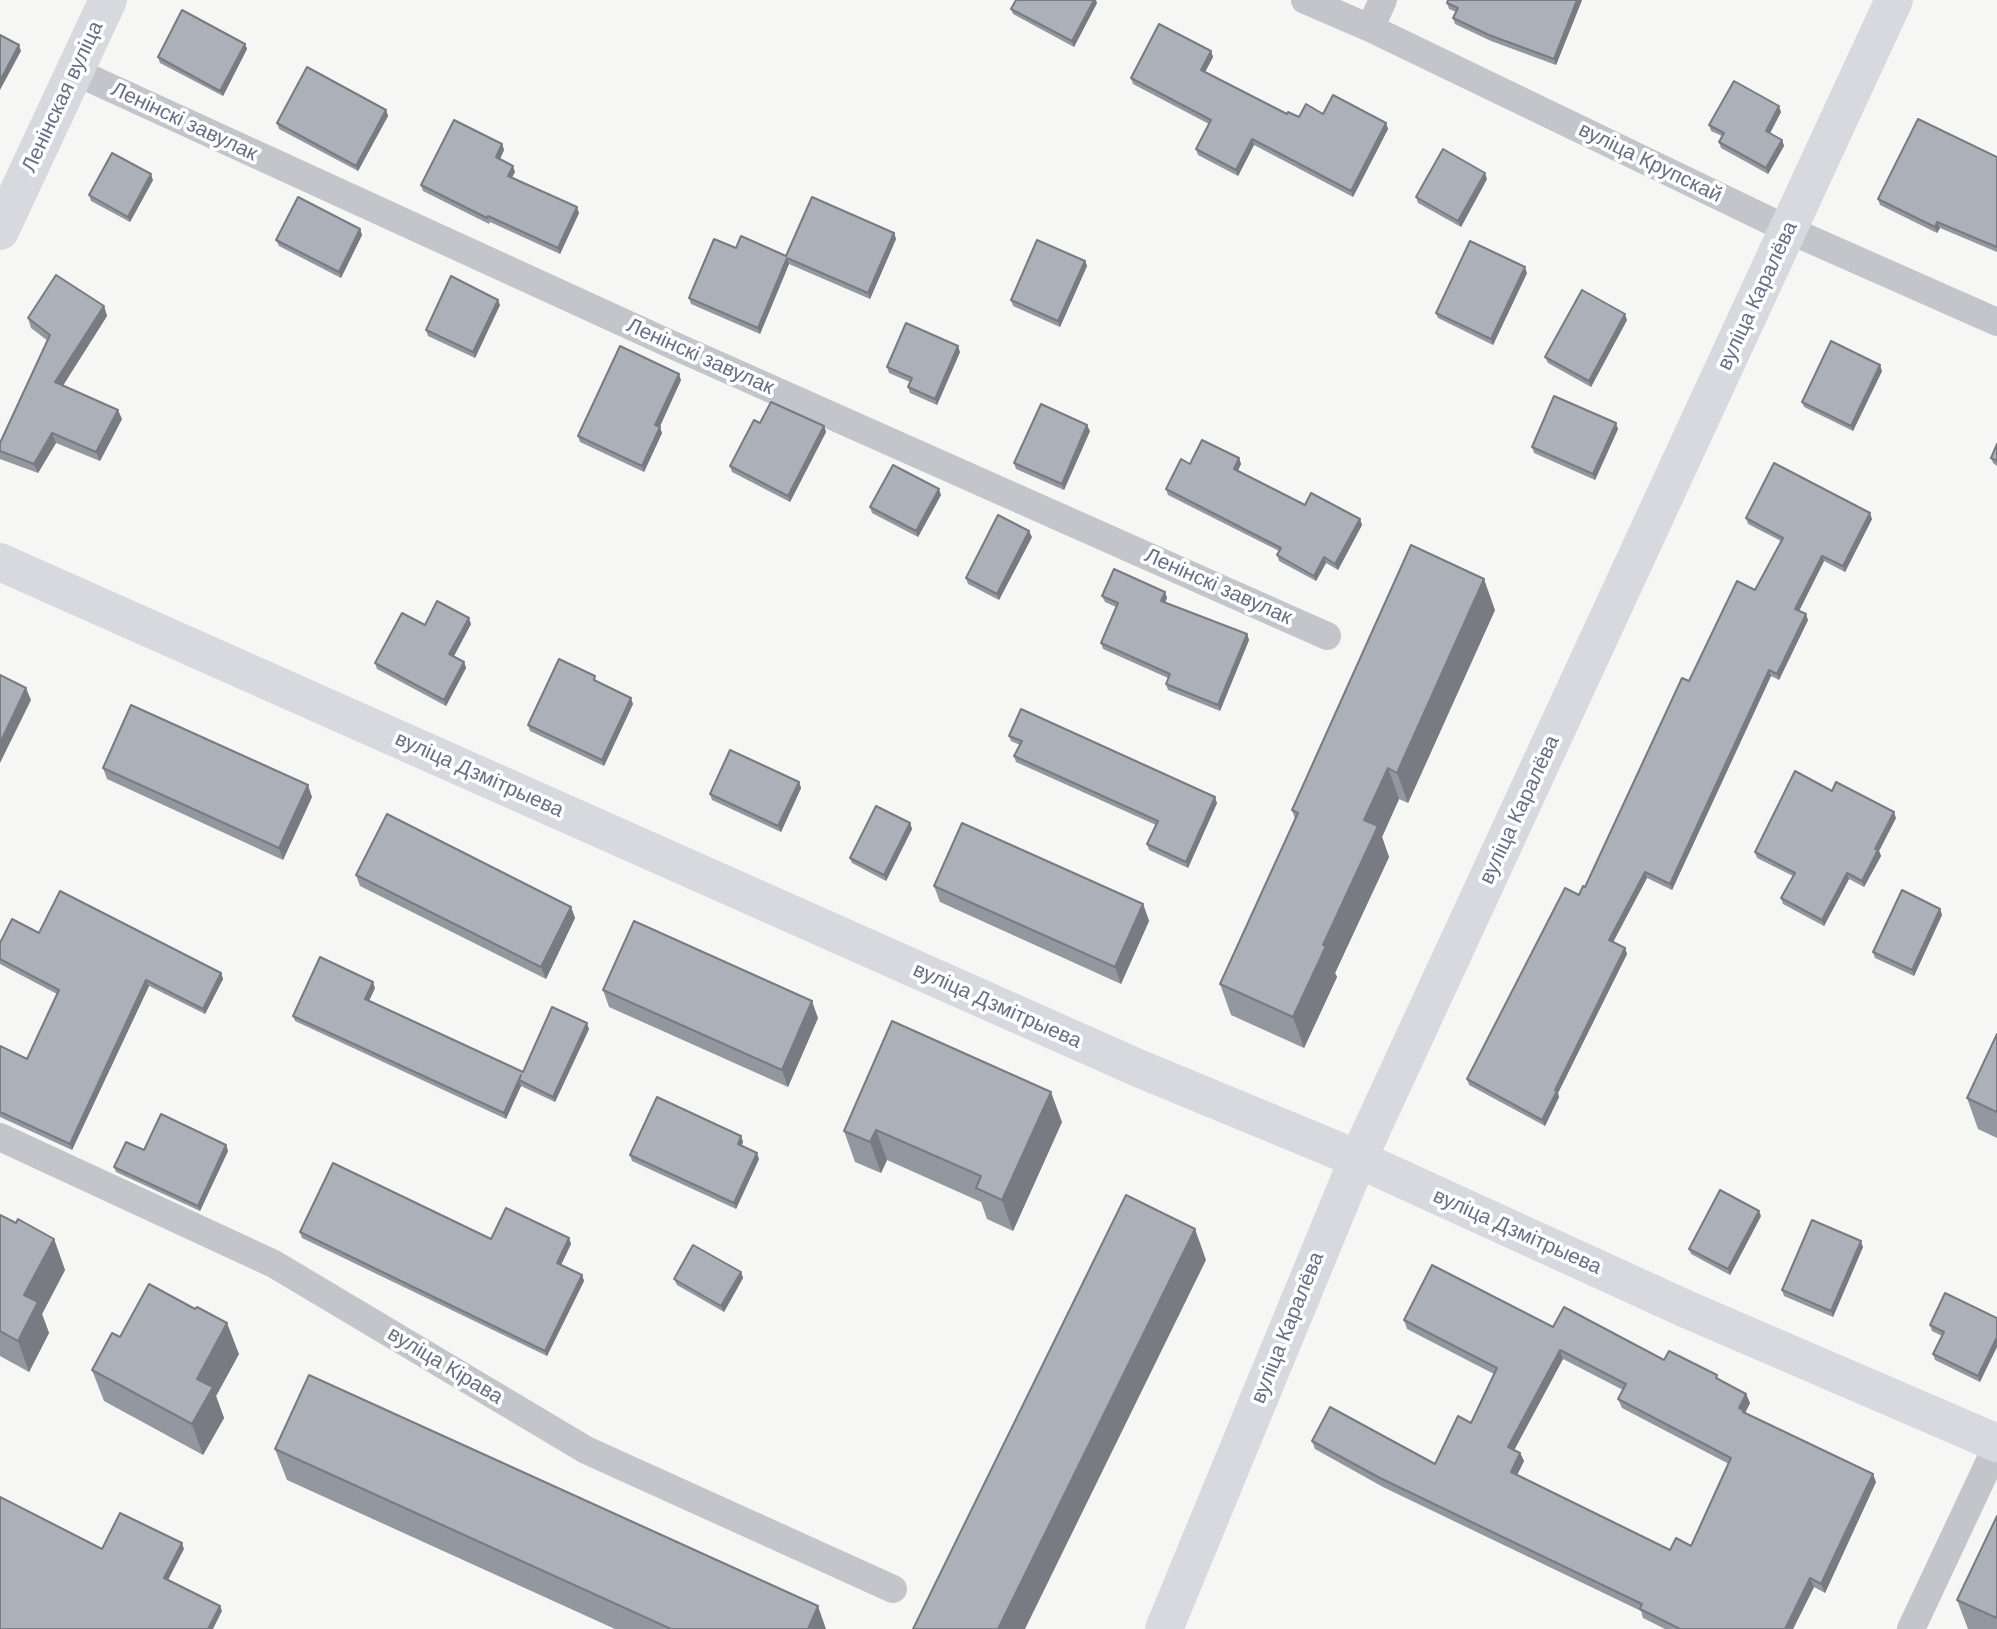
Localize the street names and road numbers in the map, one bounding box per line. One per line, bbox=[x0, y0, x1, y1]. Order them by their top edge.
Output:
street label: Ленінская вуліца bbox=[17, 17, 109, 177]
street label: Ленінскі завулак bbox=[107, 77, 261, 167]
street label: вуліца Крупскай bbox=[1574, 117, 1726, 209]
street label: вуліца Каралёва bbox=[1713, 218, 1803, 374]
street label: Ленінскі завулак bbox=[622, 313, 778, 401]
street label: Ленінскі завулак bbox=[1140, 543, 1296, 631]
street label: вуліца Дзмітрыева bbox=[391, 727, 567, 823]
street label: вуліца Каралёва bbox=[1475, 732, 1565, 888]
street label: вуліца Дзмітрыева bbox=[909, 958, 1085, 1054]
street label: вуліца Дзмітрыева bbox=[1429, 1184, 1605, 1280]
street label: вуліца Каралёва bbox=[1246, 1249, 1330, 1407]
street label: вуліца Кірава bbox=[383, 1322, 507, 1410]

